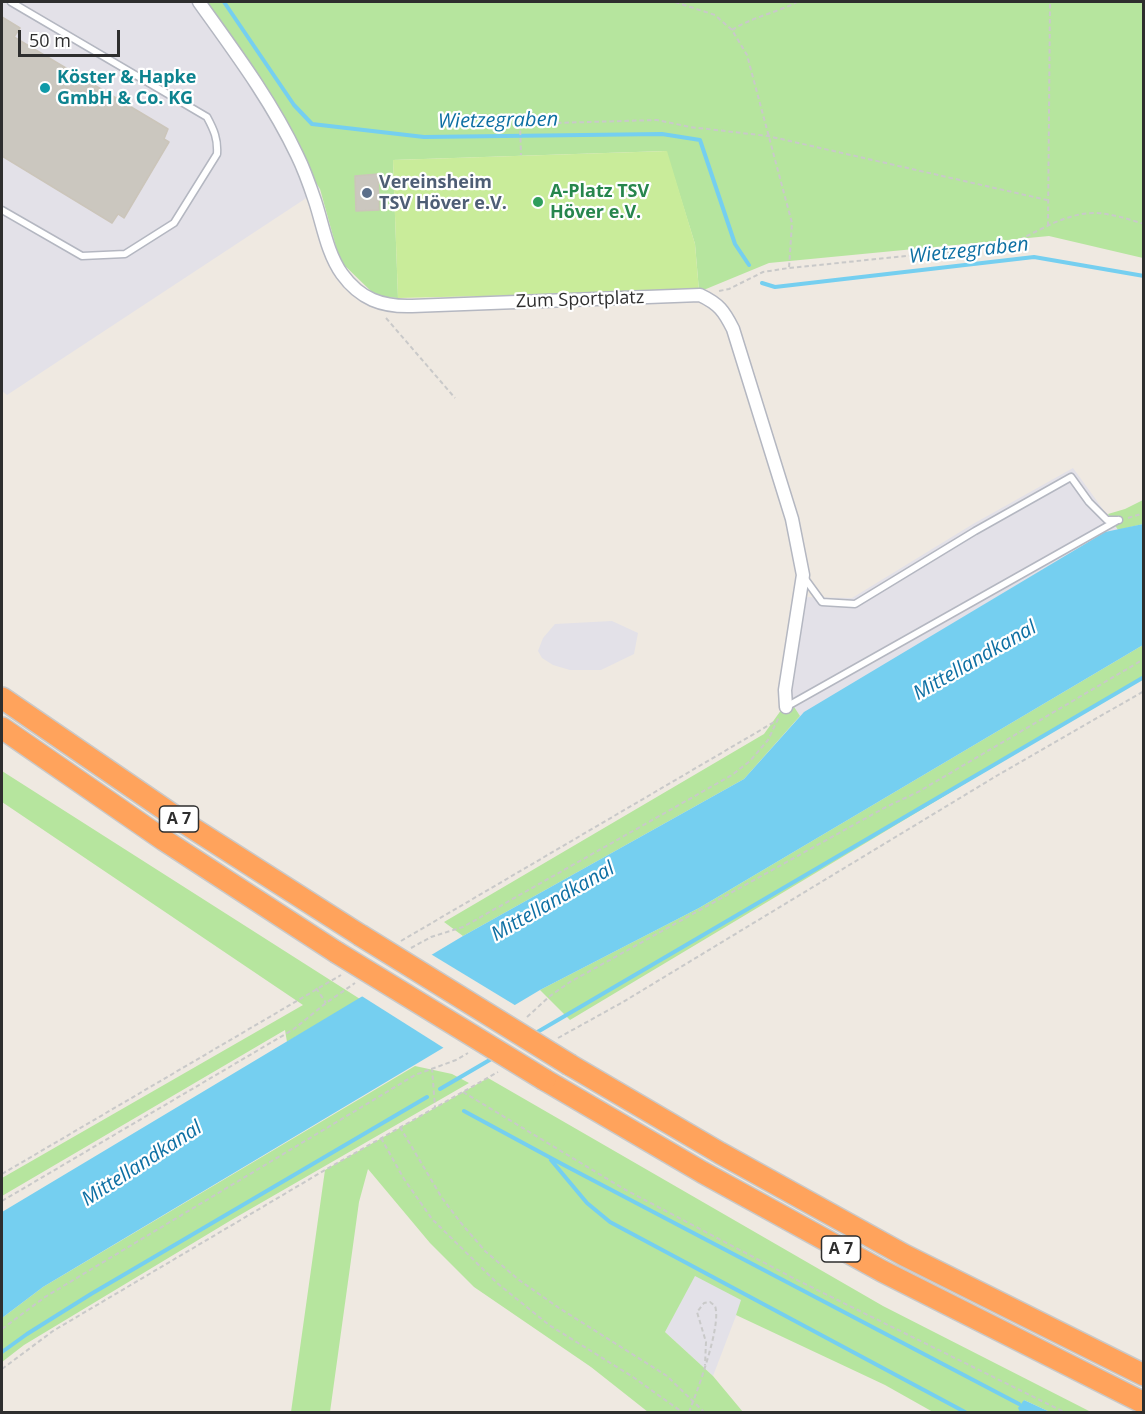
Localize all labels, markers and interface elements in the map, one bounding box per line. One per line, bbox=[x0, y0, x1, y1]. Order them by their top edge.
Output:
scale bar bbox=[21, 18, 123, 56]
text: 50 m bbox=[29, 28, 71, 52]
place label: Köster & Hapke GmbH & Co. KG bbox=[57, 67, 196, 110]
marker: Köster & Hapke GmbH & Co. KG bbox=[38, 81, 52, 95]
water label: Wietzegraben bbox=[438, 108, 558, 134]
place label: Vereinsheim TSV Höver e.V. bbox=[379, 172, 507, 214]
place label: A-Platz TSV Höver e.V. bbox=[550, 181, 649, 224]
marker: Vereinsheim TSV Höver e.V. bbox=[360, 186, 374, 200]
marker: A-Platz TSV Höver e.V. bbox=[531, 195, 545, 209]
water label: Wietzegraben bbox=[908, 233, 1030, 269]
street label: Zum Sportplatz bbox=[515, 287, 645, 313]
water label: Mittellandkanal bbox=[909, 616, 1041, 706]
road number: A 7 bbox=[160, 806, 198, 832]
water label: Mittellandkanal bbox=[487, 857, 619, 947]
water label: Mittellandkanal bbox=[77, 1116, 207, 1212]
road number: A 7 bbox=[822, 1236, 860, 1262]

